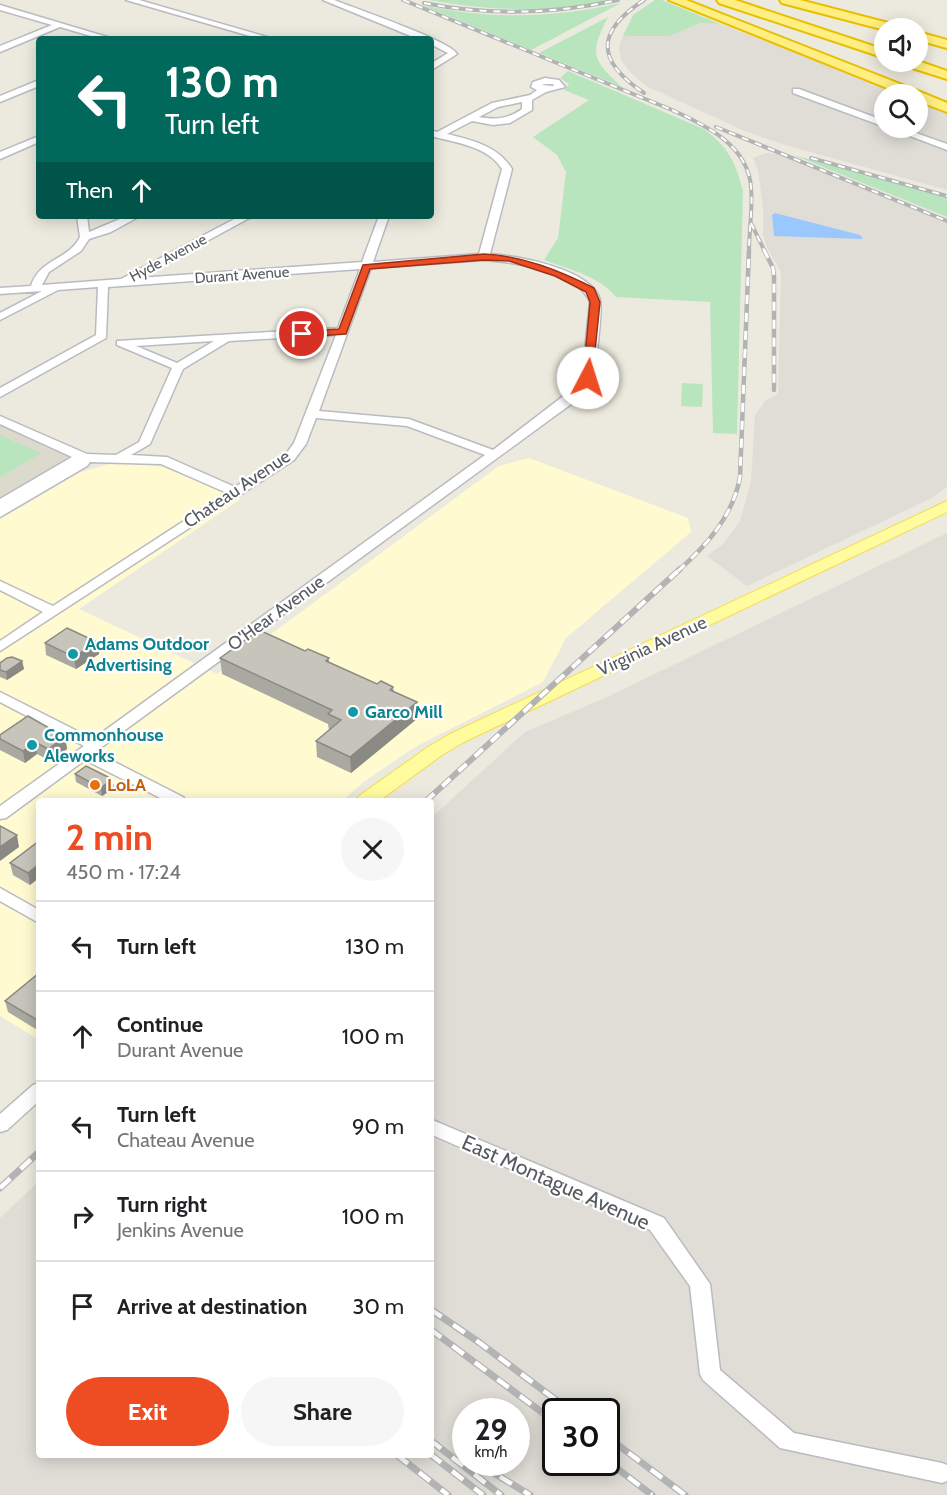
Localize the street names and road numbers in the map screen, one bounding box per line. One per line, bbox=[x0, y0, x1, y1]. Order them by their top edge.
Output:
street label: Hyde Avenue bbox=[126, 230, 210, 286]
street label: Durant Avenue bbox=[194, 263, 290, 287]
street label: Chateau Avenue bbox=[180, 445, 294, 533]
street label: O'Hear Avenue bbox=[223, 571, 329, 655]
street label: Virginia Avenue bbox=[594, 611, 710, 681]
street label: East Montague Avenue bbox=[458, 1129, 654, 1235]

